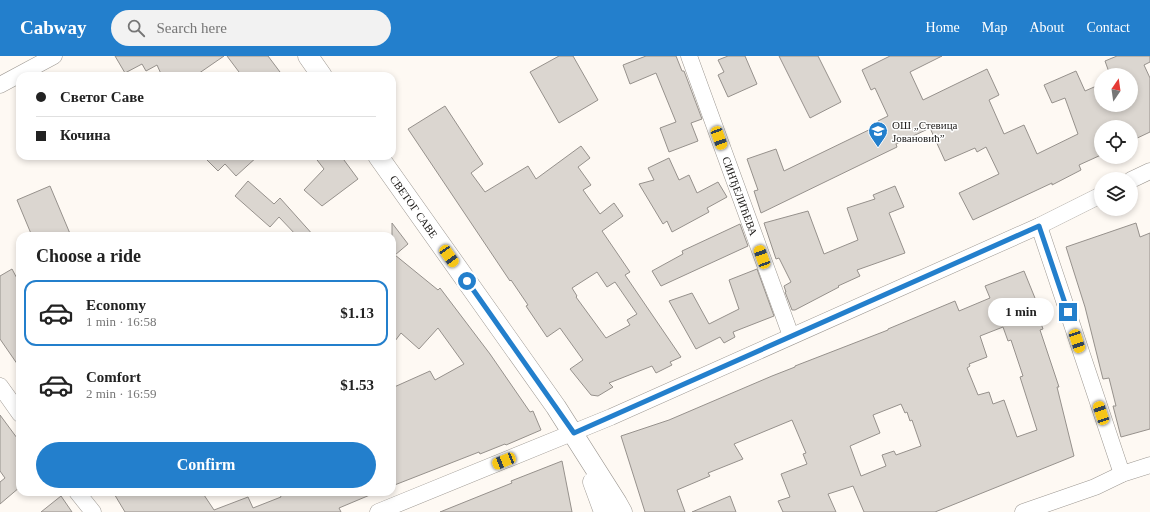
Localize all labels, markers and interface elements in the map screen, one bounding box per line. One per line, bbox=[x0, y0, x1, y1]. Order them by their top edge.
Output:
search box bbox=[111, 10, 391, 46]
text: Cabway bbox=[20, 17, 87, 38]
icon: search bbox=[125, 17, 147, 39]
text: Search here bbox=[157, 20, 227, 36]
text: Home bbox=[926, 20, 960, 35]
text: Map bbox=[982, 20, 1007, 35]
text: About bbox=[1029, 20, 1064, 35]
text: Contact bbox=[1086, 20, 1130, 35]
north arrow bbox=[1094, 68, 1138, 112]
map controls bbox=[1094, 68, 1138, 216]
text: Светог Саве bbox=[60, 89, 144, 105]
place label: ОШ „Стевица Јовановић” bbox=[892, 119, 958, 144]
school or university icon: ОШ „Стевица Јовановић” bbox=[867, 120, 889, 148]
button: locate bbox=[1094, 120, 1138, 164]
car bbox=[709, 125, 729, 151]
text: Кочина bbox=[60, 127, 111, 143]
street label: СИНЂЕЛИЋЕВА bbox=[720, 155, 760, 237]
button: layers bbox=[1094, 172, 1138, 216]
street label: СВЕТОГ САВЕ bbox=[388, 173, 440, 240]
car bbox=[437, 243, 461, 269]
car bbox=[752, 244, 772, 270]
text: Choose a ride bbox=[36, 246, 141, 266]
route start bbox=[458, 272, 476, 290]
icon: car bbox=[38, 295, 74, 331]
text: Economy bbox=[86, 297, 146, 313]
callout: 1 min bbox=[988, 298, 1054, 326]
route end bbox=[1059, 303, 1077, 321]
text: 1 min bbox=[1005, 304, 1037, 319]
text: $1.13 bbox=[340, 305, 374, 321]
text: 1 min · 16:58 bbox=[86, 314, 156, 329]
car bbox=[1068, 328, 1086, 354]
icon: car bbox=[38, 367, 74, 403]
text: Comfort bbox=[86, 369, 141, 385]
text: $1.53 bbox=[340, 377, 374, 393]
text: 2 min · 16:59 bbox=[86, 386, 156, 401]
car bbox=[1092, 400, 1110, 426]
button: Confirm bbox=[36, 442, 376, 488]
car bbox=[491, 451, 517, 471]

